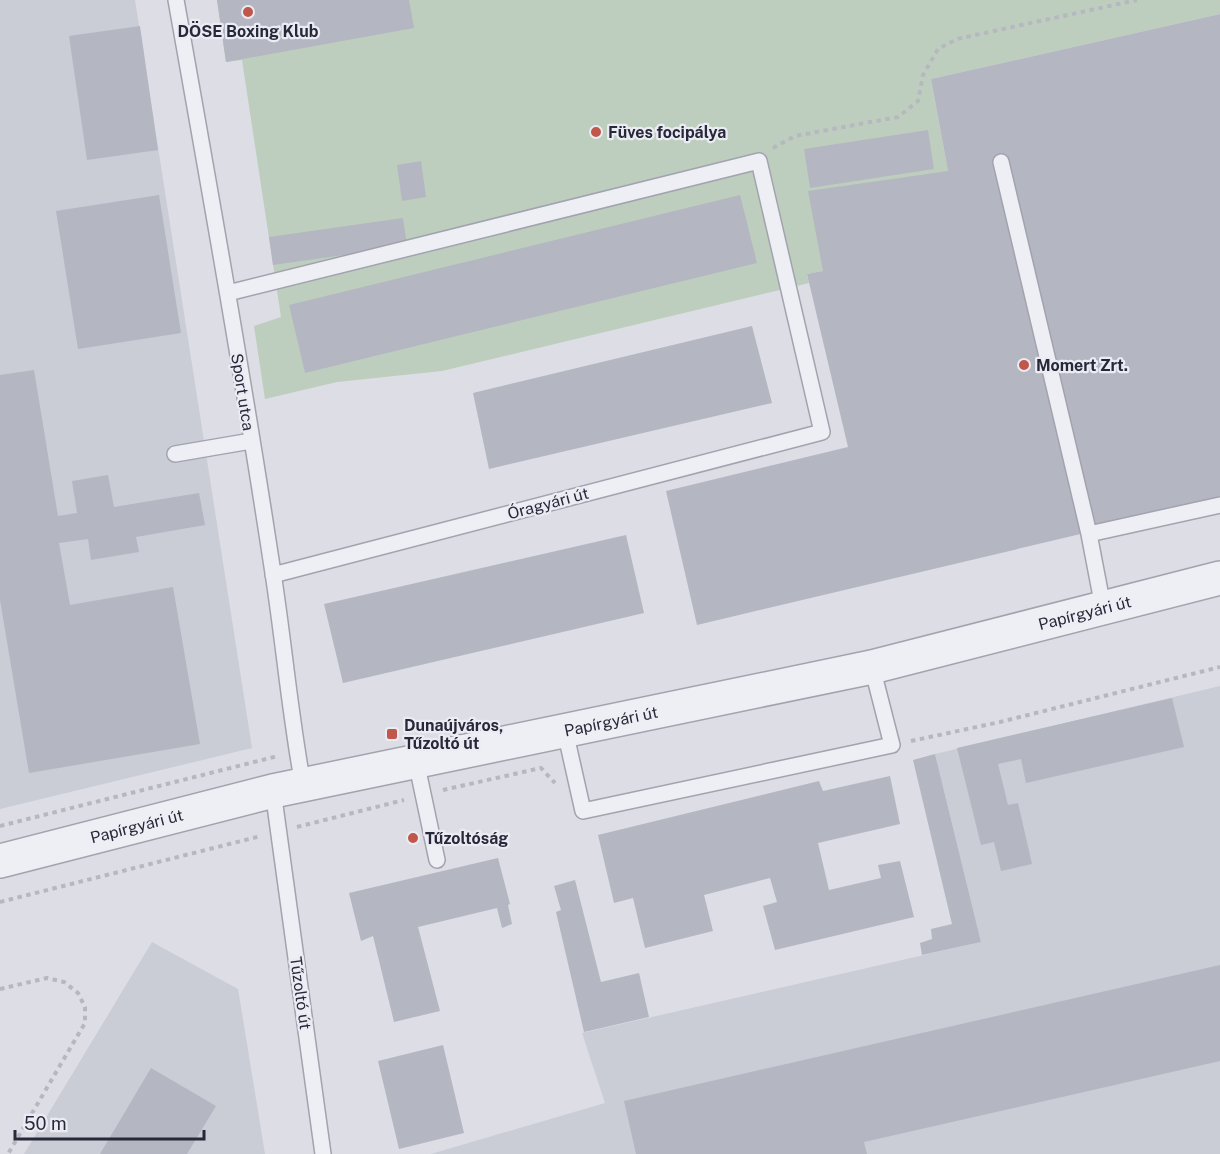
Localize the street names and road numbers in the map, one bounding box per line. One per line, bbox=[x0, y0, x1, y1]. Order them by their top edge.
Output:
street label: Sport utca bbox=[227, 352, 258, 432]
street label: Óragyári út bbox=[505, 483, 591, 523]
street label: Papírgyári út bbox=[1036, 592, 1133, 634]
street label: Papírgyári út bbox=[563, 703, 660, 740]
street label: Papírgyári út bbox=[88, 805, 185, 847]
street label: Tűzoltó út bbox=[286, 956, 315, 1031]

